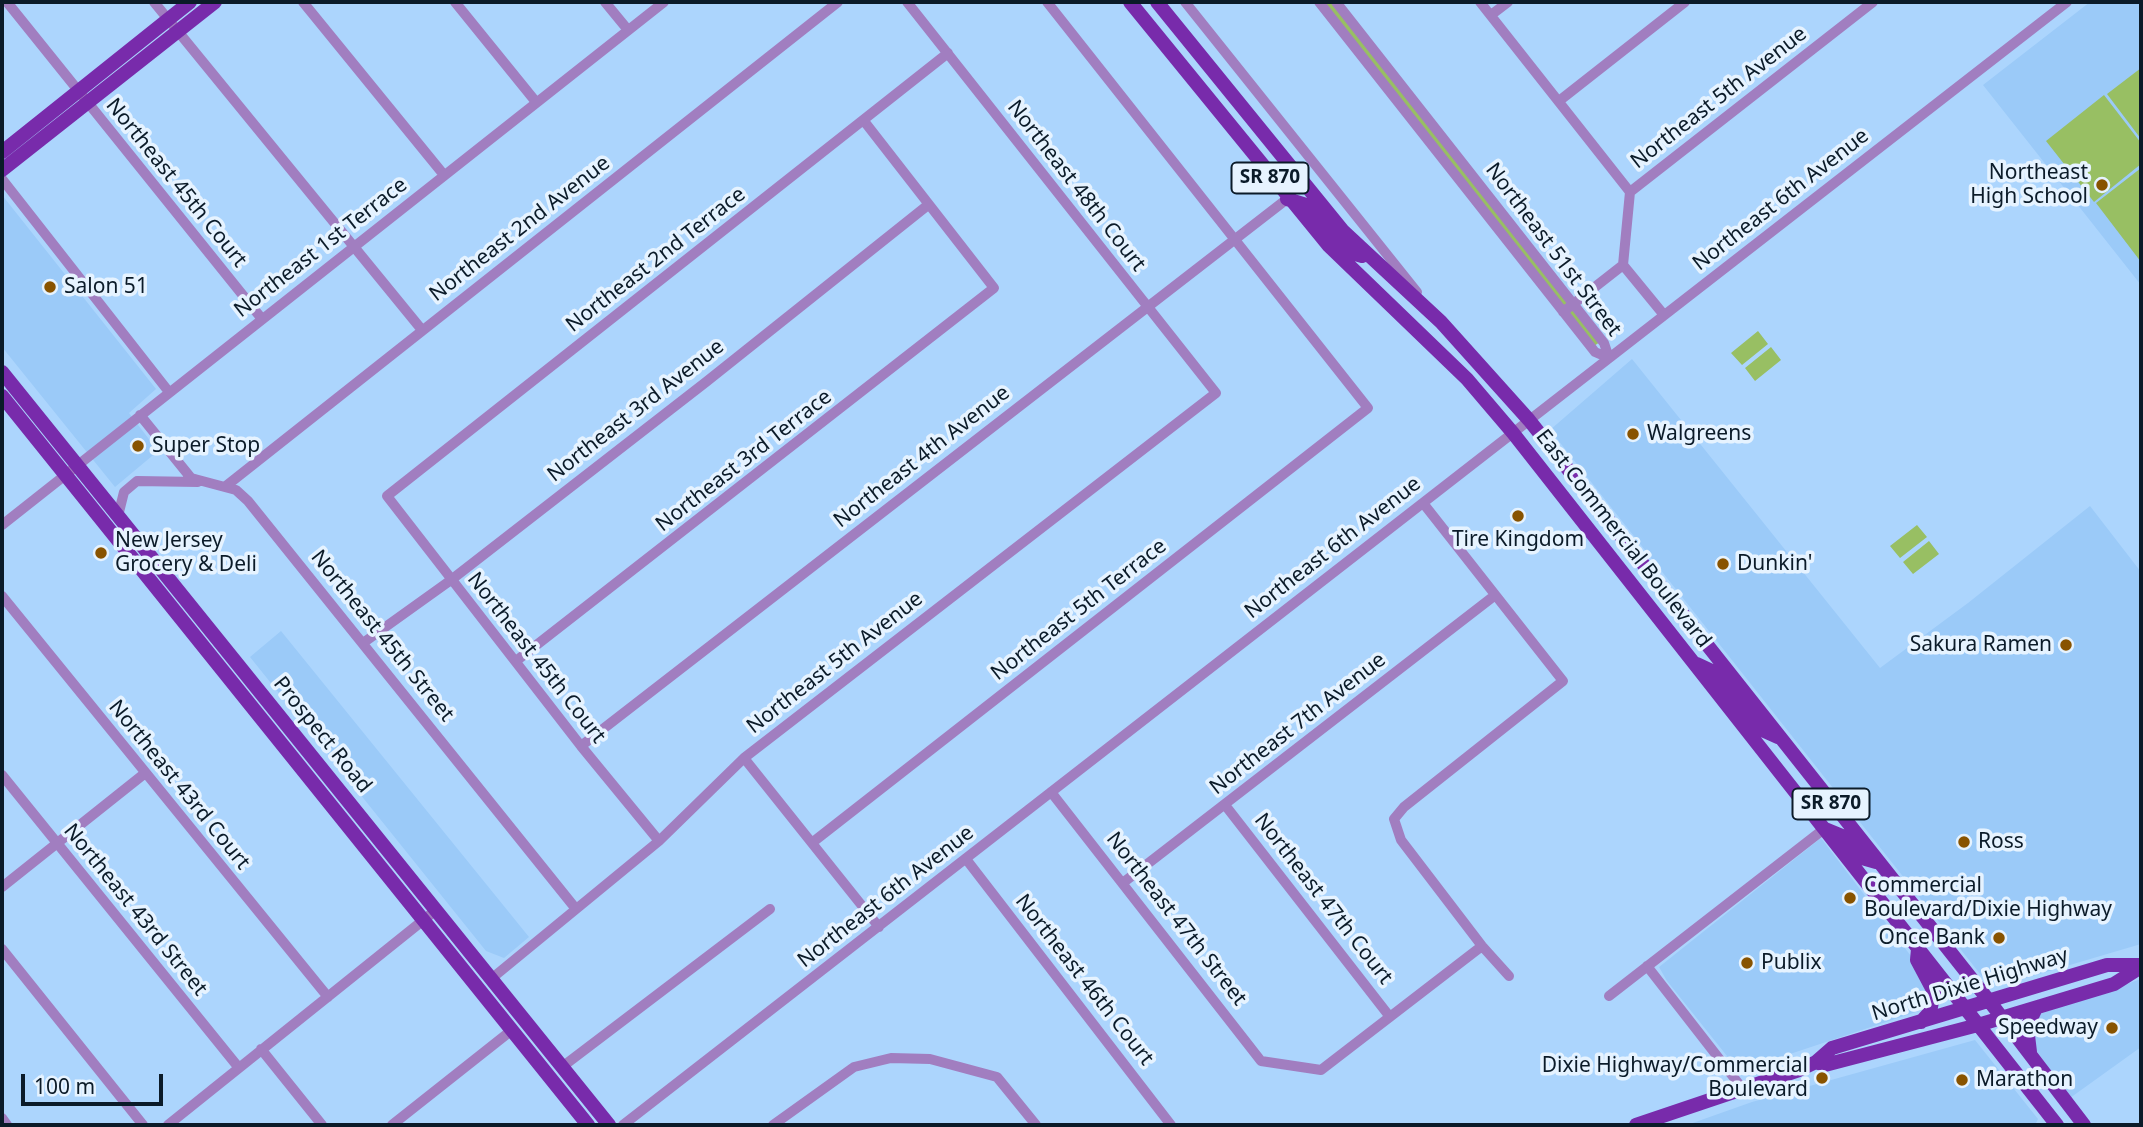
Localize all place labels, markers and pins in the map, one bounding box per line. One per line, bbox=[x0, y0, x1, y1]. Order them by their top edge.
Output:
place label: Northeast High School bbox=[1970, 160, 2088, 210]
marker: Northeast High School bbox=[2094, 177, 2110, 193]
place label: Salon 51 bbox=[64, 274, 148, 300]
marker: Salon 51 bbox=[42, 279, 58, 295]
place label: Walgreens bbox=[1647, 421, 1751, 447]
marker: Walgreens bbox=[1625, 426, 1641, 442]
place label: Super Stop bbox=[152, 433, 260, 459]
marker: Super Stop bbox=[130, 438, 146, 454]
marker: Tire Kingdom bbox=[1510, 508, 1526, 524]
place label: Tire Kingdom bbox=[1452, 527, 1584, 553]
place label: New Jersey Grocery & Deli bbox=[115, 528, 257, 578]
marker: New Jersey Grocery & Deli bbox=[93, 545, 109, 561]
place label: Dunkin' bbox=[1737, 551, 1812, 577]
marker: Dunkin' bbox=[1715, 556, 1731, 572]
place label: Sakura Ramen bbox=[1910, 632, 2052, 658]
marker: Sakura Ramen bbox=[2058, 637, 2074, 653]
place label: Ross bbox=[1978, 829, 2024, 855]
marker: Ross bbox=[1956, 834, 1972, 850]
place label: Commercial Boulevard/Dixie Highway bbox=[1864, 873, 2112, 923]
marker: Commercial Boulevard/Dixie Highway bbox=[1842, 890, 1858, 906]
place label: Once Bank bbox=[1879, 925, 1985, 951]
marker: Once Bank bbox=[1991, 930, 2007, 946]
place label: Publix bbox=[1761, 950, 1822, 976]
marker: Publix bbox=[1739, 955, 1755, 971]
place label: Speedway bbox=[1998, 1015, 2098, 1041]
marker: Speedway bbox=[2104, 1020, 2120, 1036]
place label: Dixie Highway/Commercial Boulevard bbox=[1542, 1053, 1808, 1103]
place label: Marathon bbox=[1976, 1067, 2073, 1093]
marker: Dixie Highway/Commercial Boulevard bbox=[1814, 1070, 1830, 1086]
marker: Marathon bbox=[1954, 1072, 1970, 1088]

